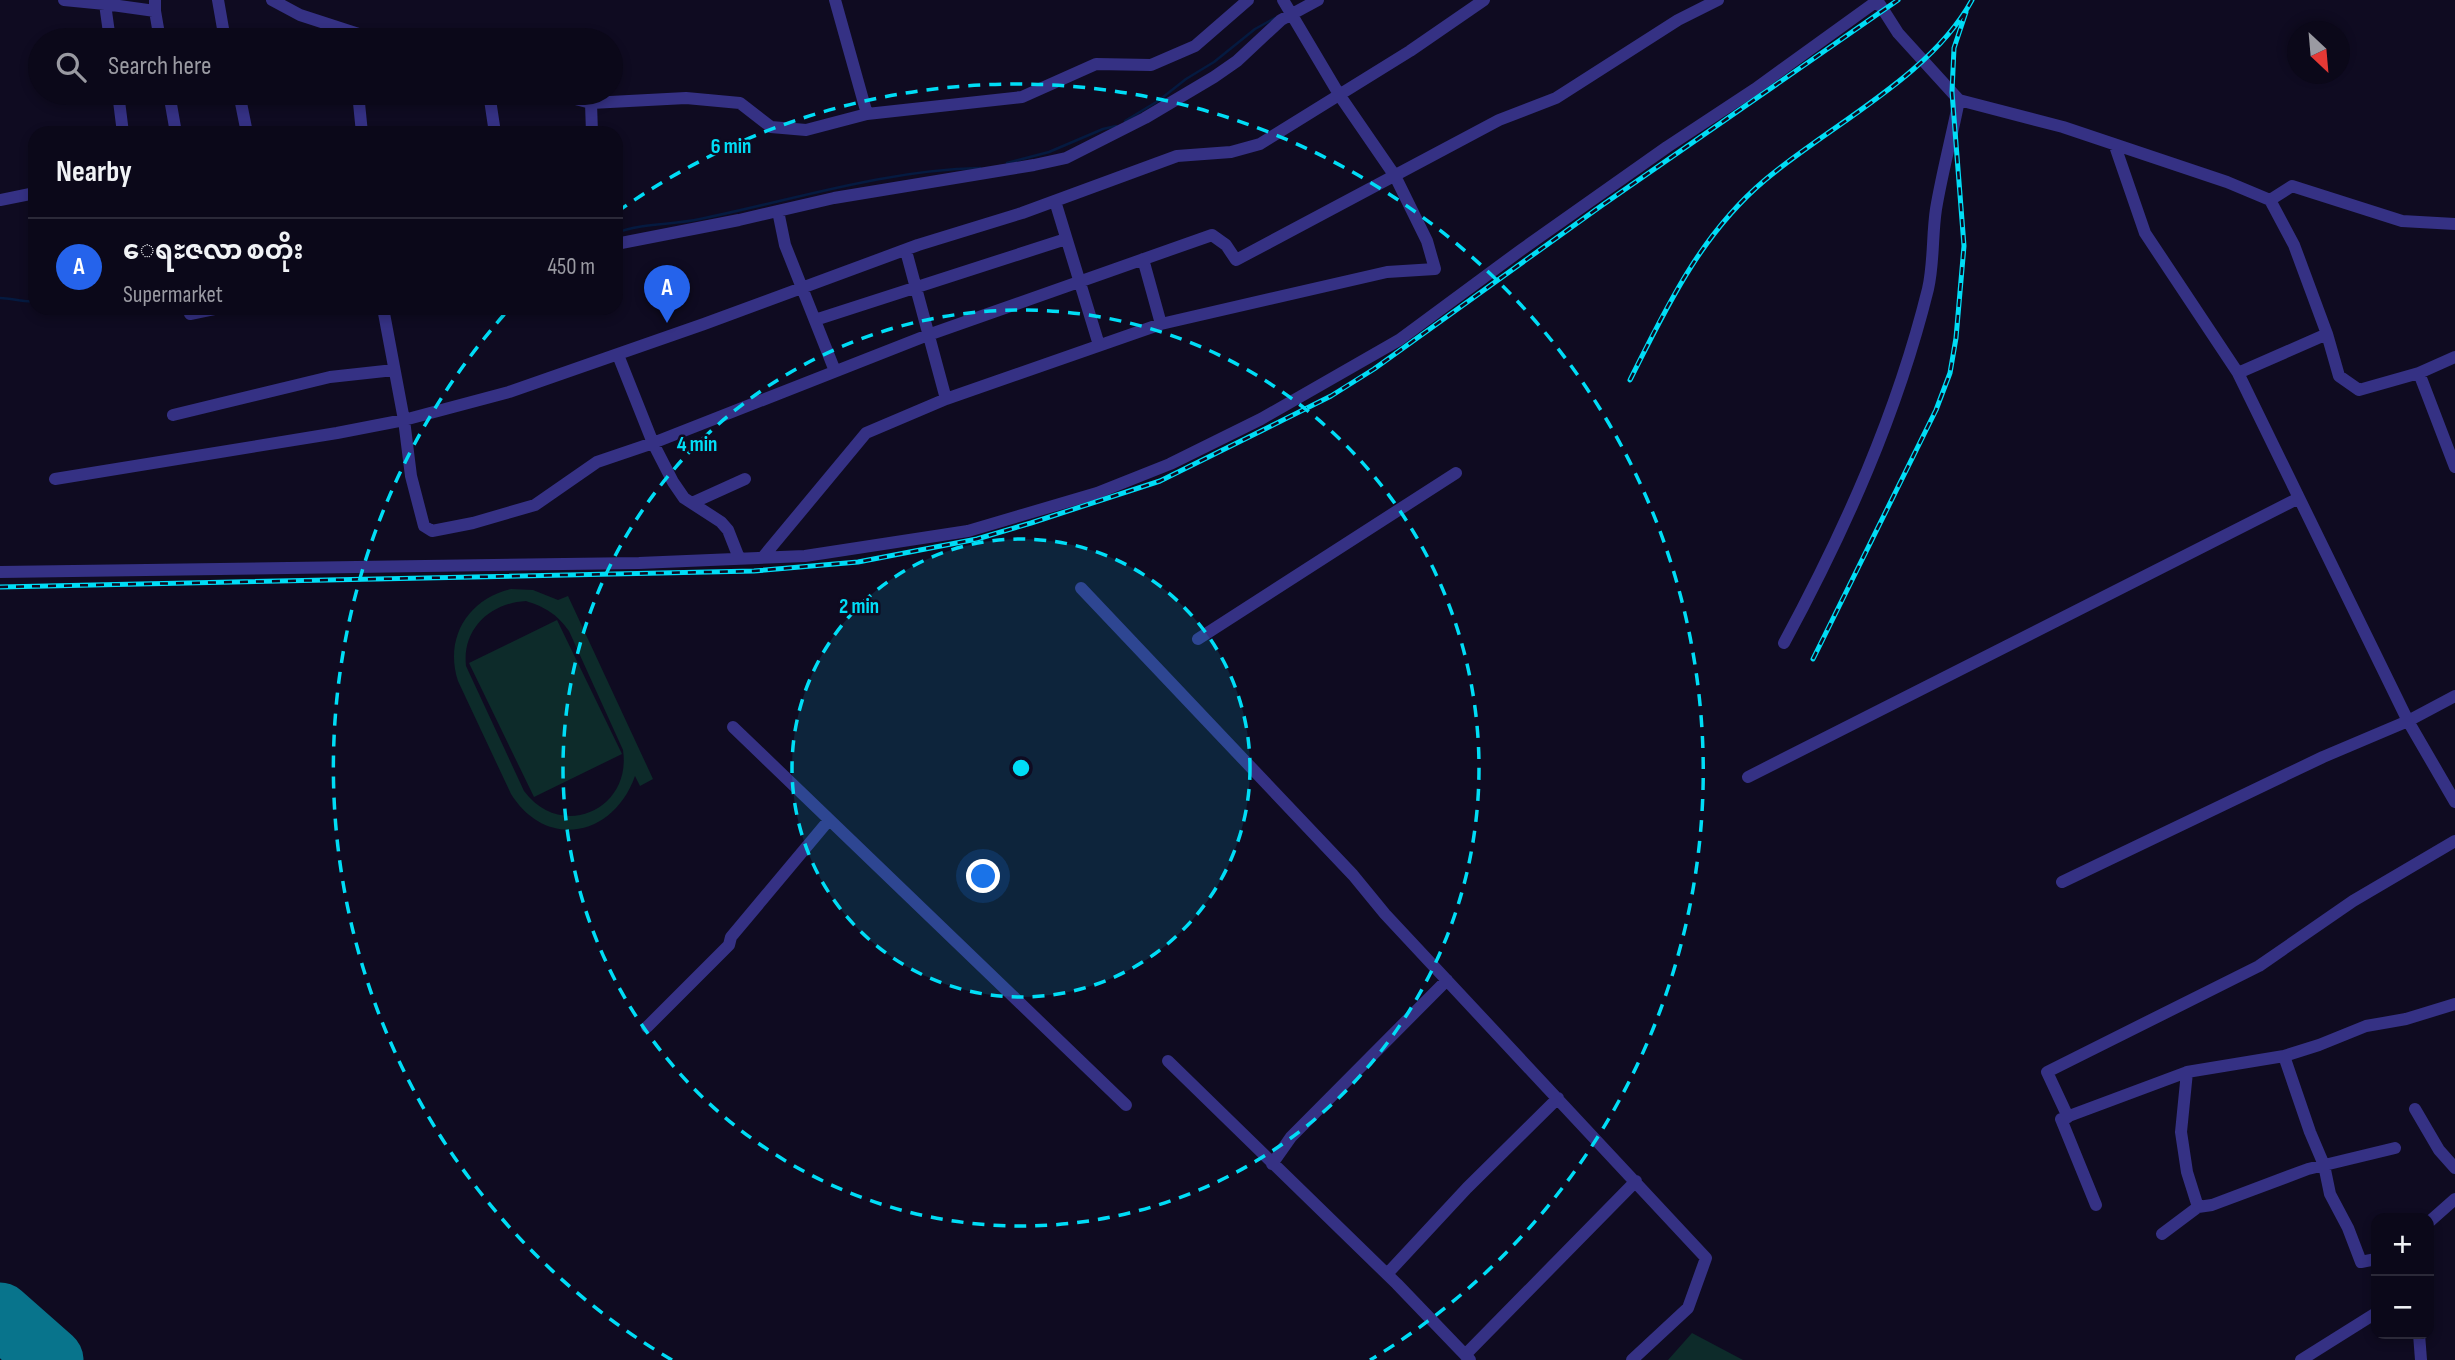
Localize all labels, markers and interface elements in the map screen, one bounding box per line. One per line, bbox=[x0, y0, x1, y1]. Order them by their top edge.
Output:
north arrow bbox=[2287, 21, 2350, 84]
search box bbox=[28, 28, 623, 105]
icon: search bbox=[52, 48, 90, 86]
text: Search here bbox=[108, 51, 211, 82]
text: 6 min bbox=[711, 134, 751, 159]
text: Nearby bbox=[56, 154, 132, 190]
text: ေရႊဇလာ စတိုး bbox=[123, 236, 303, 267]
text: A bbox=[74, 253, 84, 281]
text: 450 m bbox=[547, 253, 595, 281]
pin: A bbox=[644, 265, 690, 323]
text: Supermarket bbox=[123, 281, 223, 309]
text: 4 min bbox=[677, 432, 717, 457]
text: 2 min bbox=[839, 594, 879, 619]
centre of rings bbox=[1009, 756, 1033, 780]
your location bbox=[966, 859, 1000, 893]
map controls bbox=[2371, 1213, 2434, 1339]
button: + bbox=[2371, 1213, 2434, 1276]
button: − bbox=[2371, 1276, 2434, 1339]

